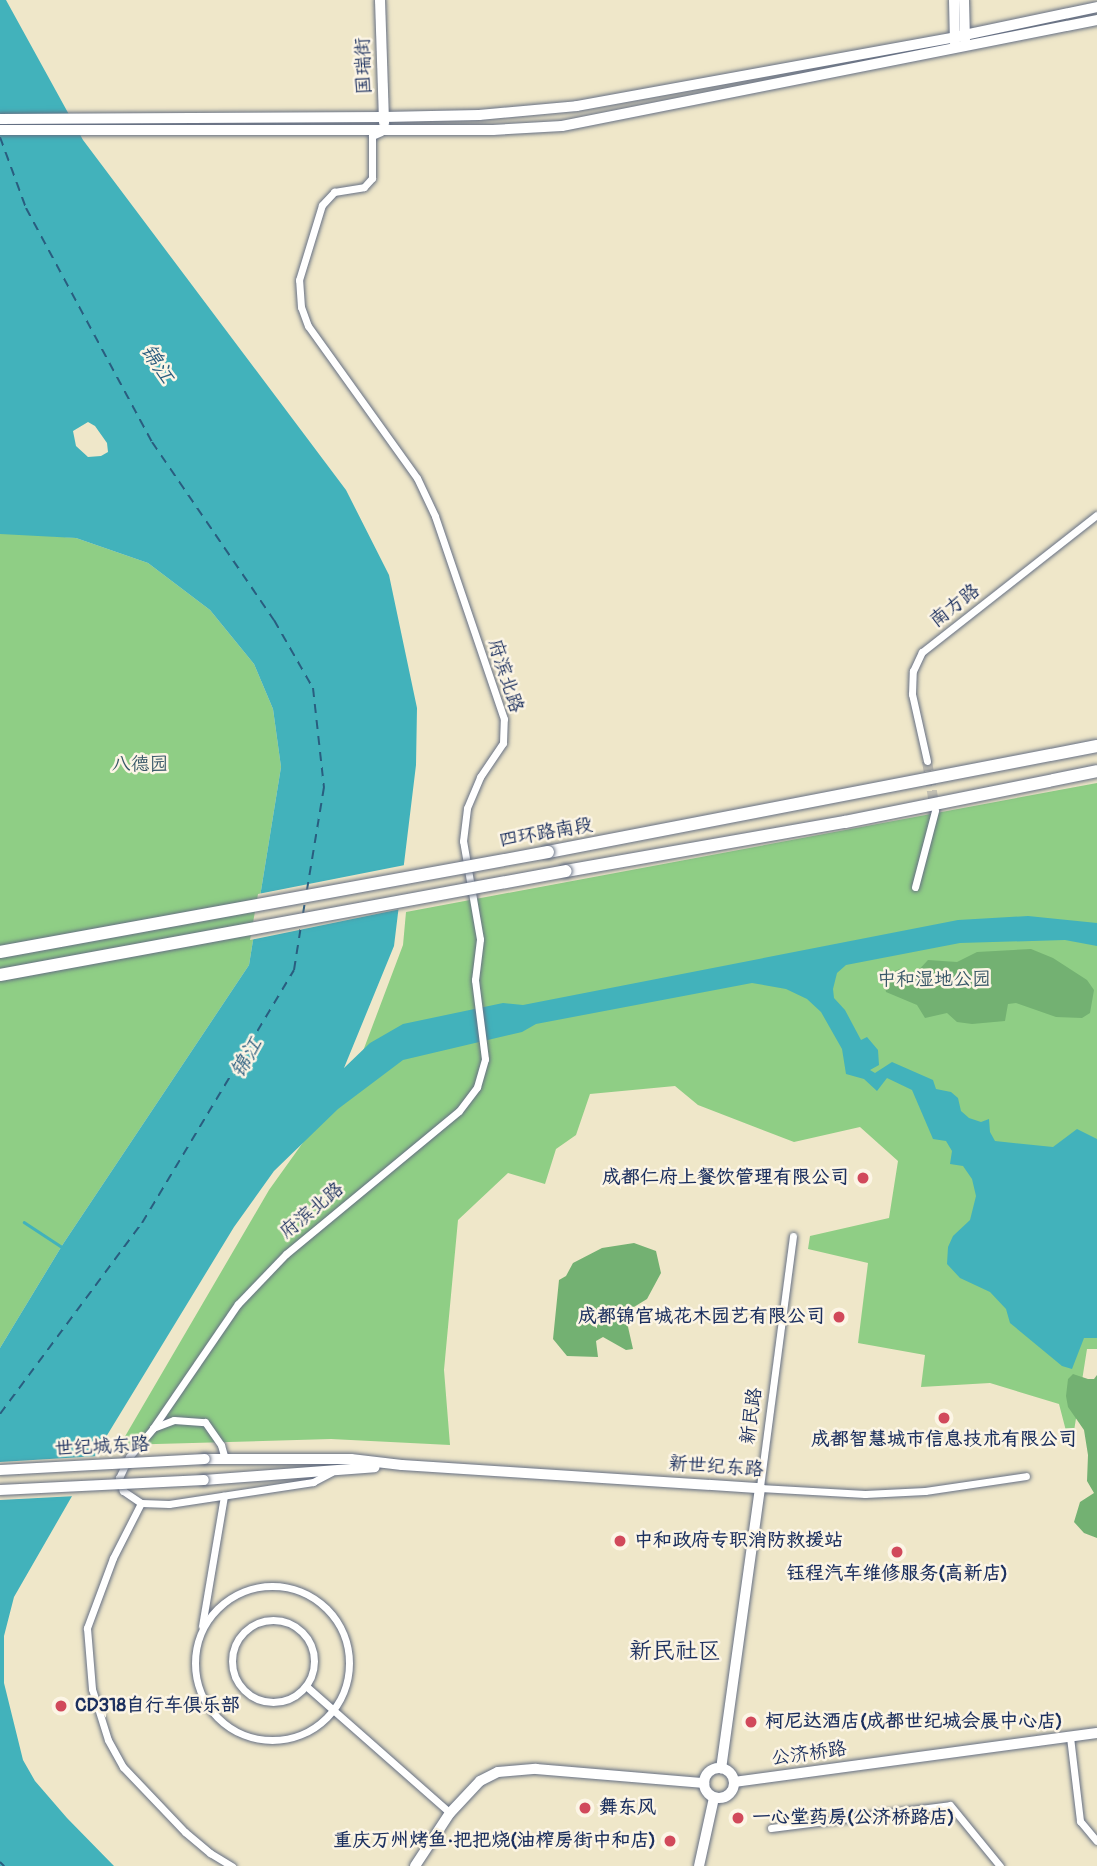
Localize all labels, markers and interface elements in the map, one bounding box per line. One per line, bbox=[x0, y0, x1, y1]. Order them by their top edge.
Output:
street label: 国瑞街 bbox=[352, 37, 376, 95]
water label: 锦江 bbox=[135, 340, 179, 388]
street label: 南方路 bbox=[926, 579, 984, 633]
street label: 府滨北路 bbox=[482, 636, 528, 716]
park label: 八德园 bbox=[112, 754, 168, 776]
street label: 四环路南段 bbox=[497, 814, 595, 852]
park label: 中和湿地公园 bbox=[877, 969, 991, 991]
water label: 锦江 bbox=[226, 1034, 268, 1082]
place label: 成都仁府上餐饮管理有限公司 bbox=[602, 1167, 849, 1189]
marker: 成都仁府上餐饮管理有限公司 bbox=[855, 1170, 871, 1186]
street label: 府滨北路 bbox=[276, 1178, 348, 1244]
place label: 成都锦官城花木园艺有限公司 bbox=[578, 1306, 825, 1328]
marker: 成都锦官城花木园艺有限公司 bbox=[831, 1309, 847, 1325]
street label: 新民路 bbox=[737, 1386, 767, 1446]
marker: 成都智慧城市信息技术有限公司 bbox=[936, 1410, 952, 1426]
place label: 成都智慧城市信息技术有限公司 bbox=[811, 1429, 1077, 1451]
street label: 世纪城东路 bbox=[54, 1433, 150, 1461]
street label: 新世纪东路 bbox=[668, 1452, 764, 1482]
place label: 中和政府专职消防救援站 bbox=[634, 1530, 843, 1552]
marker: 中和政府专职消防救援站 bbox=[612, 1533, 628, 1549]
marker: 钰程汽车维修服务(高新店) bbox=[889, 1544, 905, 1560]
place label: 钰程汽车维修服务(高新店) bbox=[786, 1563, 1008, 1585]
district label: 新民社区 bbox=[629, 1637, 721, 1665]
place label: CD318自行车俱乐部 bbox=[75, 1695, 240, 1717]
marker: CD318自行车俱乐部 bbox=[53, 1698, 69, 1714]
place label: 柯尼达酒店(成都世纪城会展中心店) bbox=[765, 1711, 1063, 1733]
marker: 柯尼达酒店(成都世纪城会展中心店) bbox=[743, 1714, 759, 1730]
street label: 公济桥路 bbox=[770, 1737, 848, 1771]
place label: 舞东风 bbox=[599, 1797, 656, 1819]
marker: 舞东风 bbox=[577, 1800, 593, 1816]
place label: 一心堂药房(公济桥路店) bbox=[752, 1807, 955, 1829]
marker: 一心堂药房(公济桥路店) bbox=[730, 1810, 746, 1826]
place label: 重庆万州烤鱼·把把烧(油榨房街中和店) bbox=[333, 1830, 656, 1852]
marker: 重庆万州烤鱼·把把烧(油榨房街中和店) bbox=[662, 1833, 678, 1849]

